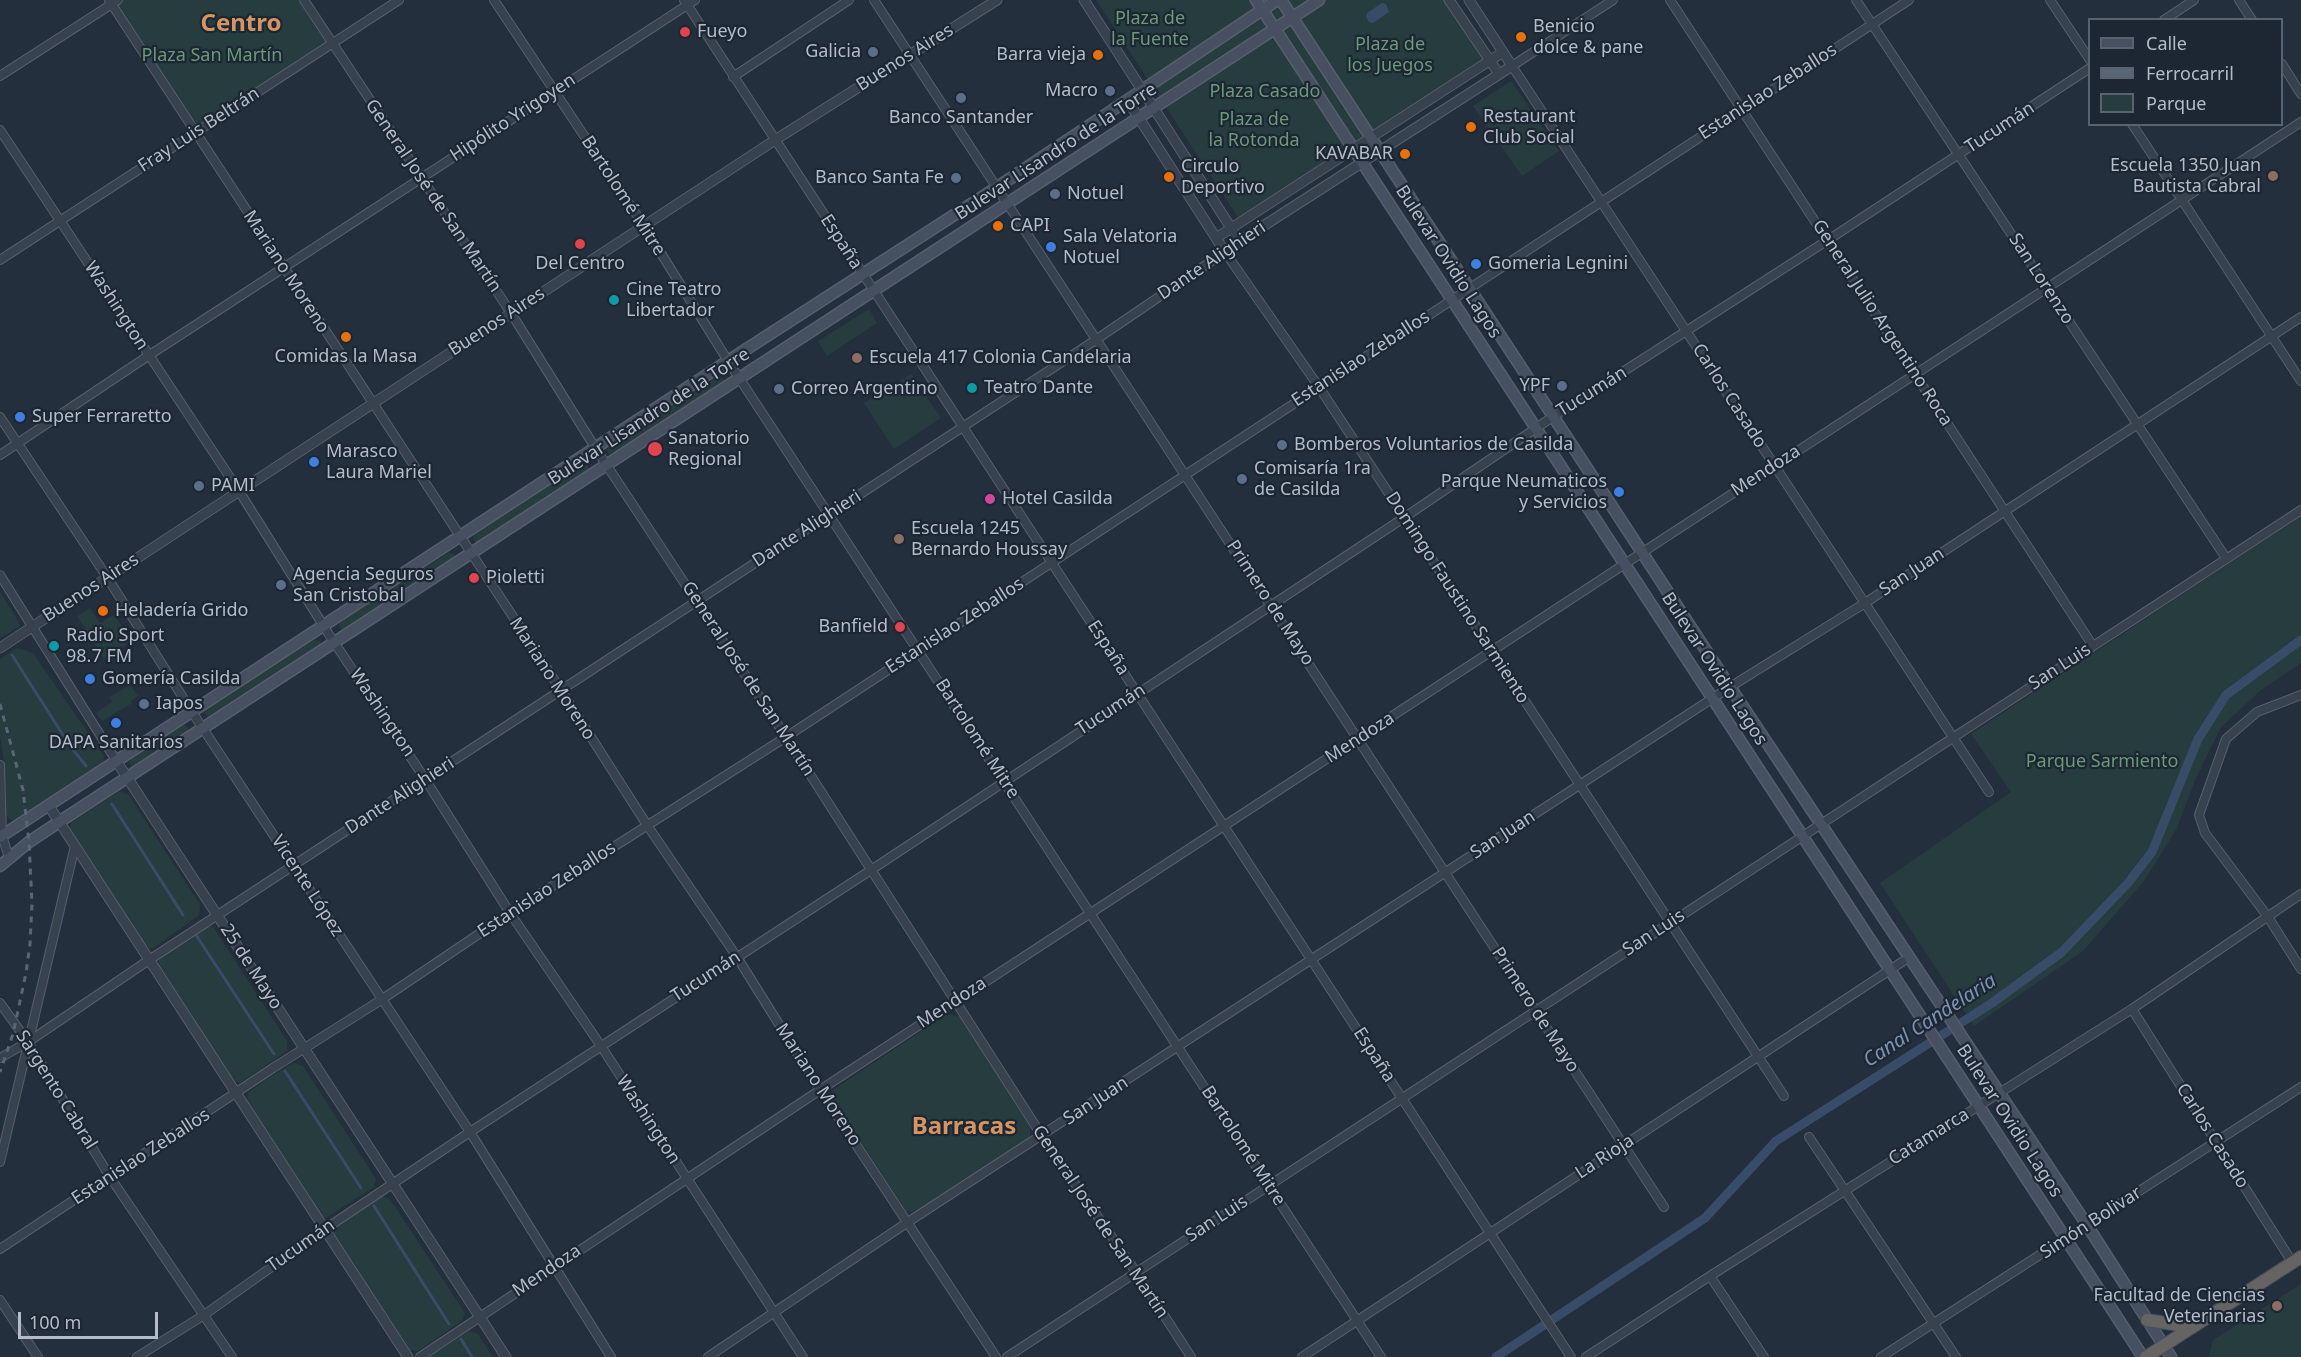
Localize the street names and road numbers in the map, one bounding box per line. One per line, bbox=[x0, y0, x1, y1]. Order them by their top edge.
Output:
street label: Buenos Aires bbox=[853, 20, 957, 96]
street label: Estanislao Zeballos bbox=[1695, 39, 1841, 145]
street label: Hipólito Yrigoyen bbox=[446, 69, 580, 167]
street label: Bulevar Lisandro de la Torre bbox=[951, 79, 1161, 225]
street label: Fray Luis Beltrán bbox=[134, 83, 264, 177]
street label: General José de San Martín bbox=[360, 95, 506, 297]
street label: Tucumán bbox=[1961, 98, 2039, 158]
street label: Bartolomé Mitre bbox=[576, 132, 670, 260]
street label: Bulevar Ovidio Lagos bbox=[1391, 182, 1505, 342]
street label: Mariano Moreno bbox=[238, 207, 334, 337]
street label: España bbox=[815, 211, 867, 273]
street label: General Julio Argentino Roca bbox=[1807, 216, 1957, 430]
street label: Dante Alighieri bbox=[1154, 217, 1270, 305]
street label: San Lorenzo bbox=[2004, 230, 2078, 328]
street label: Washington bbox=[79, 258, 153, 354]
street label: Buenos Aires bbox=[445, 283, 549, 361]
street label: Estanislao Zeballos bbox=[1288, 306, 1434, 412]
street label: Carlos Casado bbox=[1687, 340, 1771, 452]
street label: Bulevar Lisandro de la Torre bbox=[544, 344, 754, 490]
street label: Tucumán bbox=[1553, 362, 1631, 422]
street label: Mendoza bbox=[1727, 441, 1805, 501]
street label: Dante Alighieri bbox=[748, 486, 866, 572]
street label: Domingo Faustino Sarmiento bbox=[1380, 488, 1534, 708]
street label: Primero de Mayo bbox=[1221, 536, 1319, 670]
street label: San Juan bbox=[1875, 543, 1949, 601]
street label: Buenos Aires bbox=[39, 549, 143, 627]
street label: Estanislao Zeballos bbox=[882, 573, 1028, 679]
street label: General José de San Martín bbox=[677, 577, 819, 781]
street label: Bulevar Ovidio Lagos bbox=[1657, 589, 1771, 749]
street label: Mariano Moreno bbox=[504, 614, 600, 744]
street label: España bbox=[1082, 617, 1134, 679]
street label: San Luis bbox=[2025, 639, 2095, 695]
street label: Washington bbox=[345, 665, 419, 761]
street label: Bartolomé Mitre bbox=[930, 675, 1024, 803]
street label: Tucumán bbox=[1072, 680, 1150, 740]
street label: Mendoza bbox=[1321, 708, 1399, 768]
street label: Dante Alighieri bbox=[341, 753, 459, 839]
street label: San Juan bbox=[1466, 806, 1540, 864]
street label: Vicente López bbox=[266, 831, 348, 941]
street label: Estanislao Zeballos bbox=[474, 837, 620, 943]
street label: San Luis bbox=[1619, 905, 1689, 961]
street label: 25 de Mayo bbox=[215, 920, 287, 1014]
street label: Primero de Mayo bbox=[1486, 943, 1584, 1077]
street label: Tucumán bbox=[667, 947, 745, 1007]
street label: Mendoza bbox=[913, 973, 991, 1033]
street label: Mariano Moreno bbox=[770, 1020, 866, 1150]
street label: España bbox=[1348, 1024, 1400, 1086]
street label: Sargento Cabral bbox=[11, 1027, 101, 1153]
street label: Bulevar Ovidio Lagos bbox=[1952, 1041, 2066, 1201]
street label: Washington bbox=[611, 1072, 685, 1168]
street label: San Juan bbox=[1059, 1072, 1133, 1130]
street label: Carlos Casado bbox=[2171, 1079, 2253, 1193]
street label: Bartolomé Mitre bbox=[1196, 1082, 1290, 1210]
street label: Estanislao Zeballos bbox=[68, 1104, 214, 1210]
street label: Catamarca bbox=[1885, 1104, 1973, 1170]
street label: General José de San Martín bbox=[1027, 1121, 1173, 1323]
street label: La Rioja bbox=[1572, 1130, 1638, 1184]
street label: Simón Bolivar bbox=[2036, 1182, 2146, 1264]
street label: San Luis bbox=[1182, 1191, 1252, 1247]
street label: Tucumán bbox=[263, 1215, 339, 1277]
street label: Mendoza bbox=[509, 1240, 585, 1302]

